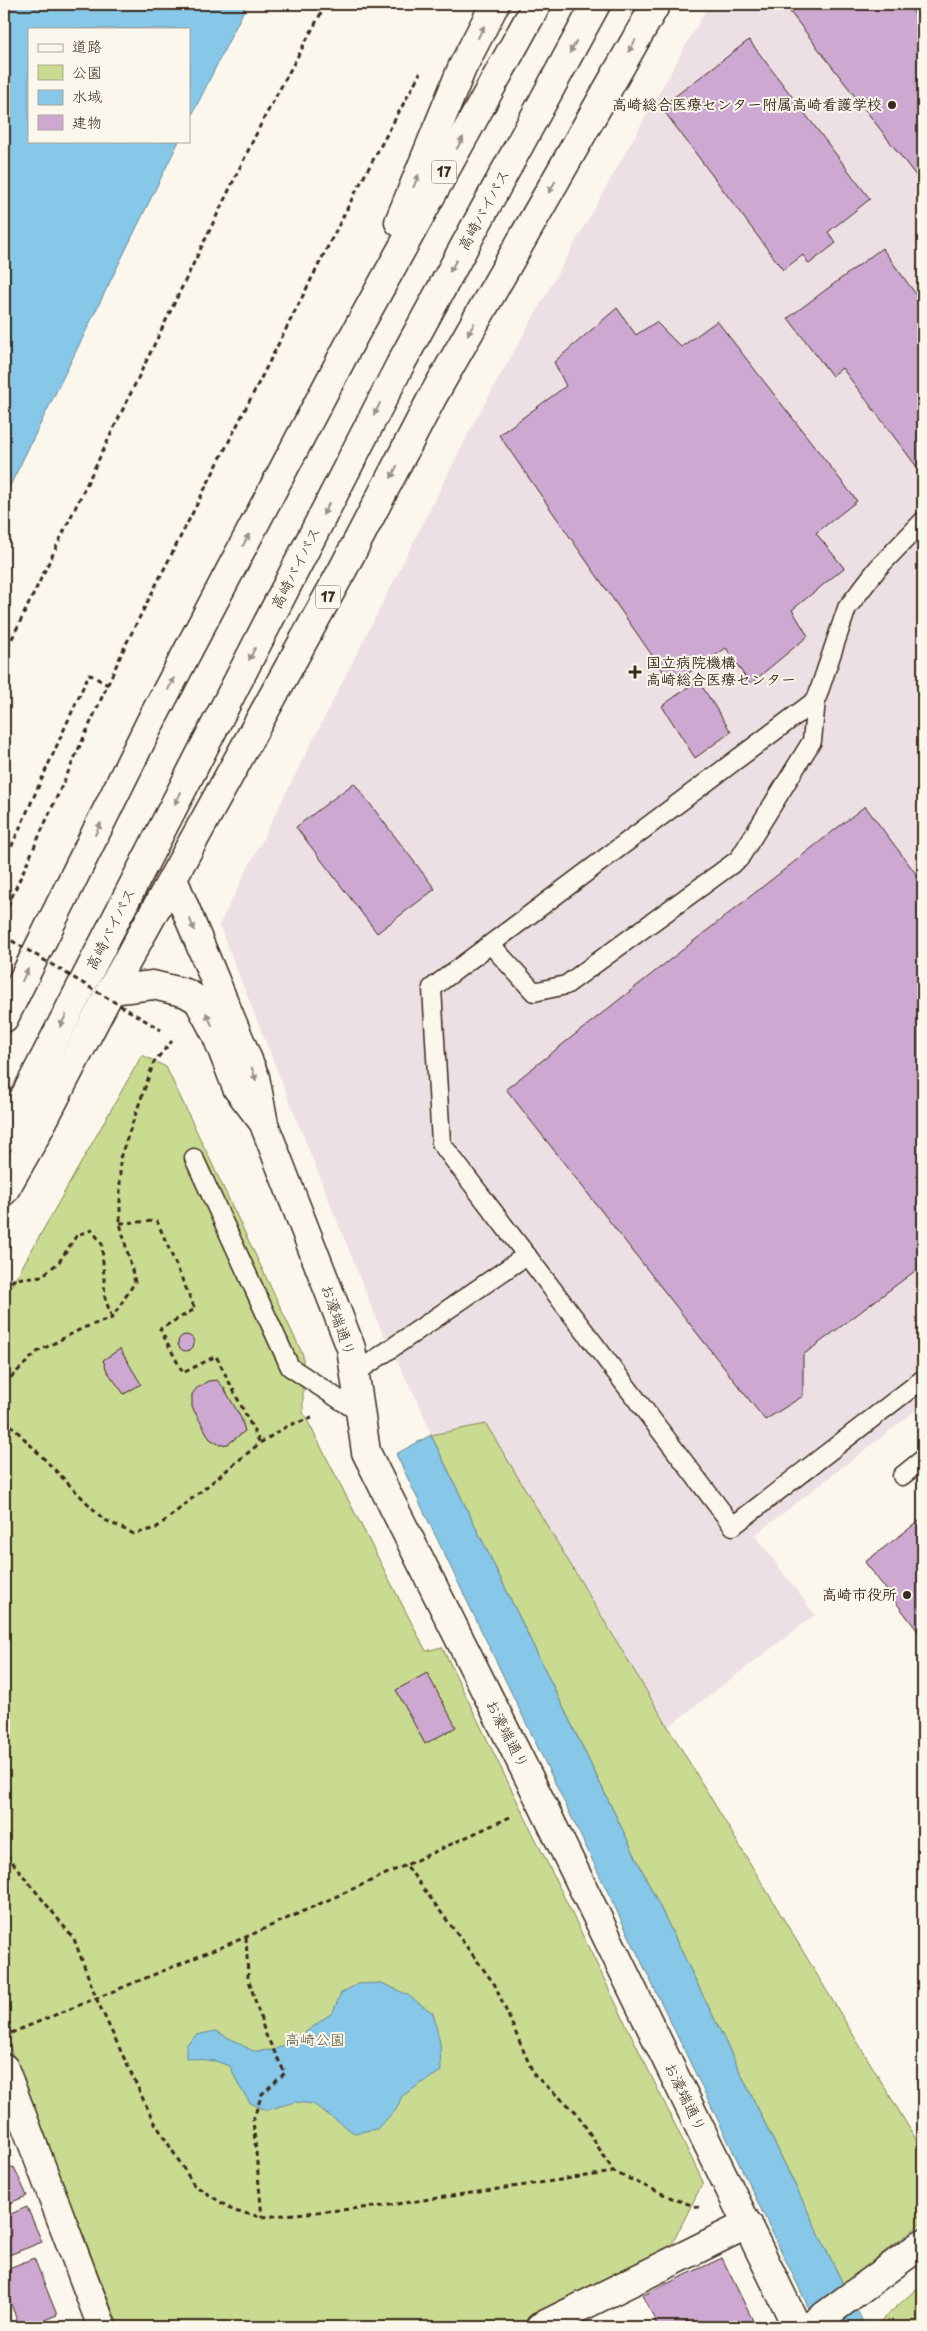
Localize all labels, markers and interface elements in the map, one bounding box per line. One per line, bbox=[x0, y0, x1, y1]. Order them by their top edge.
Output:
one-way arrow bbox=[477, 24, 485, 39]
legend bbox=[28, 28, 190, 142]
text: 道路 bbox=[72, 34, 102, 57]
one-way arrow bbox=[569, 39, 577, 54]
one-way arrow bbox=[628, 39, 636, 54]
text: 公園 bbox=[72, 60, 102, 83]
text: 水域 bbox=[72, 84, 102, 107]
place label: 高崎総合医療センター附属高崎看護学校 bbox=[612, 92, 882, 115]
marker: 高崎総合医療センター附属高崎看護学校 bbox=[886, 99, 898, 111]
text: 建物 bbox=[72, 110, 102, 133]
one-way arrow bbox=[456, 136, 464, 151]
road number: 17 bbox=[432, 160, 456, 183]
street label: 高崎バイパス bbox=[451, 164, 514, 254]
one-way arrow bbox=[412, 173, 420, 188]
one-way arrow bbox=[547, 181, 556, 194]
one-way arrow bbox=[449, 259, 458, 273]
one-way arrow bbox=[467, 322, 476, 335]
one-way arrow bbox=[373, 402, 381, 417]
one-way arrow bbox=[390, 464, 398, 479]
one-way arrow bbox=[322, 502, 330, 516]
street label: 高崎バイパス bbox=[264, 522, 325, 613]
one-way arrow bbox=[242, 533, 250, 547]
road number: 17 bbox=[316, 586, 340, 608]
one-way arrow bbox=[248, 647, 256, 661]
place label: 国立病院機構 高崎総合医療センター bbox=[646, 650, 796, 690]
marker: 国立病院機構 高崎総合医療センター bbox=[628, 665, 642, 679]
one-way arrow bbox=[167, 677, 175, 691]
one-way arrow bbox=[174, 791, 182, 806]
one-way arrow bbox=[94, 822, 102, 836]
street label: 高崎バイパス bbox=[79, 883, 140, 974]
one-way arrow bbox=[188, 917, 196, 931]
one-way arrow bbox=[22, 968, 30, 982]
one-way arrow bbox=[205, 1012, 213, 1026]
one-way arrow bbox=[59, 1014, 67, 1028]
one-way arrow bbox=[250, 1067, 258, 1082]
street label: お濠端通り bbox=[316, 1280, 363, 1359]
place label: 高崎市役所 bbox=[822, 1582, 897, 1605]
marker: 高崎市役所 bbox=[901, 1589, 913, 1601]
street label: お濠端通り bbox=[481, 1695, 536, 1772]
park label: 高崎公園 bbox=[285, 2027, 345, 2050]
street label: お濠端通り bbox=[660, 2058, 713, 2135]

